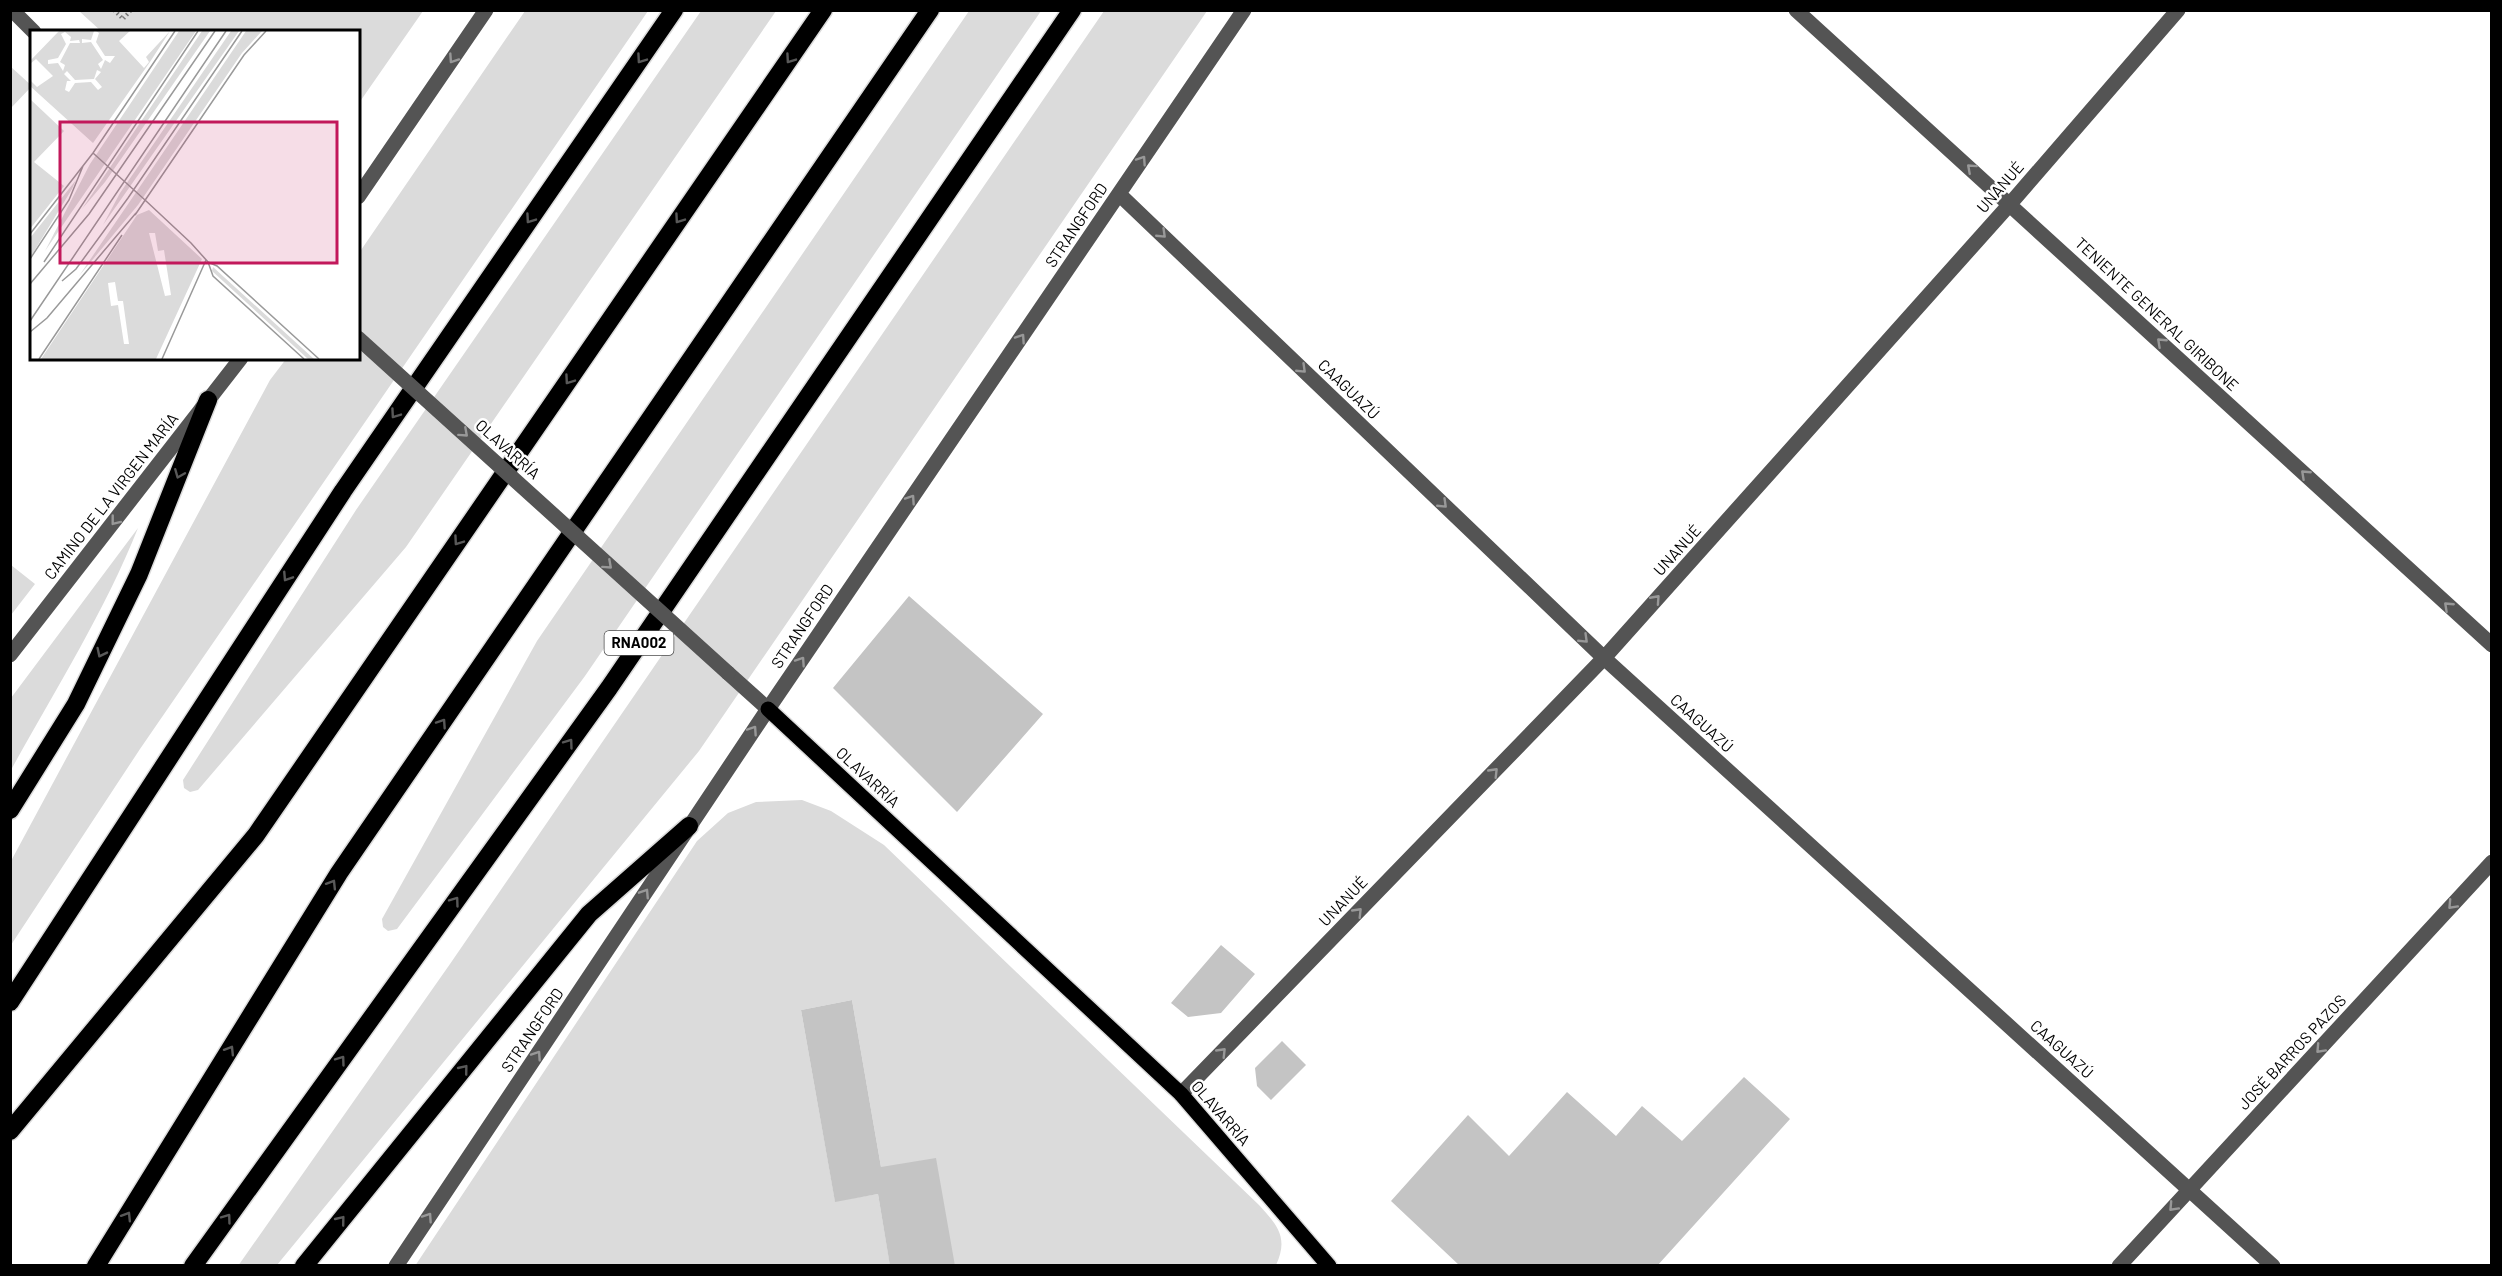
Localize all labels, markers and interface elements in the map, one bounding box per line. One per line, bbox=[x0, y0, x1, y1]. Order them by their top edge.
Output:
inset map bbox=[30, 30, 360, 360]
one-way arrow bbox=[449, 52, 460, 63]
one-way arrow bbox=[637, 52, 648, 63]
one-way arrow bbox=[786, 52, 797, 63]
one-way arrow bbox=[1135, 156, 1146, 167]
street label: UNANUÉ bbox=[1972, 157, 2027, 216]
one-way arrow bbox=[1967, 164, 1977, 175]
street label: STRANGFORD bbox=[1040, 179, 1111, 270]
one-way arrow bbox=[526, 213, 537, 224]
one-way arrow bbox=[676, 213, 687, 224]
one-way arrow bbox=[1155, 227, 1165, 238]
street label: TENIENTE GENERAL GIRIBONE bbox=[2072, 233, 2243, 394]
one-way arrow bbox=[1013, 334, 1024, 345]
one-way arrow bbox=[2157, 338, 2168, 349]
street label: CAAGUAZÚ bbox=[1315, 355, 1384, 423]
one-way arrow bbox=[1296, 362, 1306, 373]
one-way arrow bbox=[565, 373, 576, 384]
street label: CAMINO DE LA VIRGEN MARÍA bbox=[40, 408, 182, 583]
one-way arrow bbox=[391, 408, 402, 419]
street label: OLAVARRÍA bbox=[472, 415, 545, 483]
one-way arrow bbox=[457, 426, 468, 437]
one-way arrow bbox=[173, 468, 186, 479]
one-way arrow bbox=[2301, 470, 2311, 481]
one-way arrow bbox=[904, 495, 915, 506]
one-way arrow bbox=[1437, 497, 1447, 508]
one-way arrow bbox=[111, 514, 122, 525]
street label: UNANUÉ bbox=[1649, 520, 1704, 579]
one-way arrow bbox=[454, 534, 465, 545]
one-way arrow bbox=[602, 558, 612, 569]
one-way arrow bbox=[283, 570, 294, 581]
street label: STRANGFORD bbox=[766, 580, 837, 671]
one-way arrow bbox=[1649, 596, 1660, 606]
one-way arrow bbox=[2445, 602, 2455, 613]
road number: RNA002 bbox=[604, 631, 674, 655]
one-way arrow bbox=[1577, 631, 1588, 642]
one-way arrow bbox=[96, 646, 108, 657]
one-way arrow bbox=[794, 656, 805, 667]
street label: CAAGUAZÚ bbox=[1667, 689, 1738, 756]
one-way arrow bbox=[435, 719, 446, 730]
one-way arrow bbox=[746, 726, 757, 737]
one-way arrow bbox=[562, 739, 573, 750]
street label: OLAVARRÍA bbox=[833, 742, 904, 811]
one-way arrow bbox=[1486, 768, 1497, 779]
street label: UNANUÉ bbox=[1314, 872, 1371, 929]
one-way arrow bbox=[325, 880, 337, 890]
one-way arrow bbox=[638, 888, 649, 899]
one-way arrow bbox=[448, 897, 459, 908]
one-way arrow bbox=[2448, 898, 2459, 909]
one-way arrow bbox=[1350, 908, 1361, 919]
street label: STRANGFORD bbox=[496, 984, 567, 1075]
street label: JOSÉ BARROS PAZOS bbox=[2234, 990, 2350, 1113]
street label: CAAGUAZÚ bbox=[2027, 1015, 2098, 1082]
one-way arrow bbox=[2316, 1042, 2327, 1052]
one-way arrow bbox=[222, 1046, 234, 1056]
one-way arrow bbox=[1215, 1048, 1226, 1058]
one-way arrow bbox=[530, 1051, 541, 1062]
one-way arrow bbox=[334, 1055, 345, 1066]
one-way arrow bbox=[457, 1065, 468, 1076]
street label: OLAVARRÍA bbox=[1188, 1076, 1255, 1149]
one-way arrow bbox=[2170, 1200, 2181, 1211]
one-way arrow bbox=[119, 1212, 131, 1222]
one-way arrow bbox=[421, 1213, 432, 1224]
one-way arrow bbox=[220, 1214, 231, 1225]
one-way arrow bbox=[334, 1216, 345, 1227]

